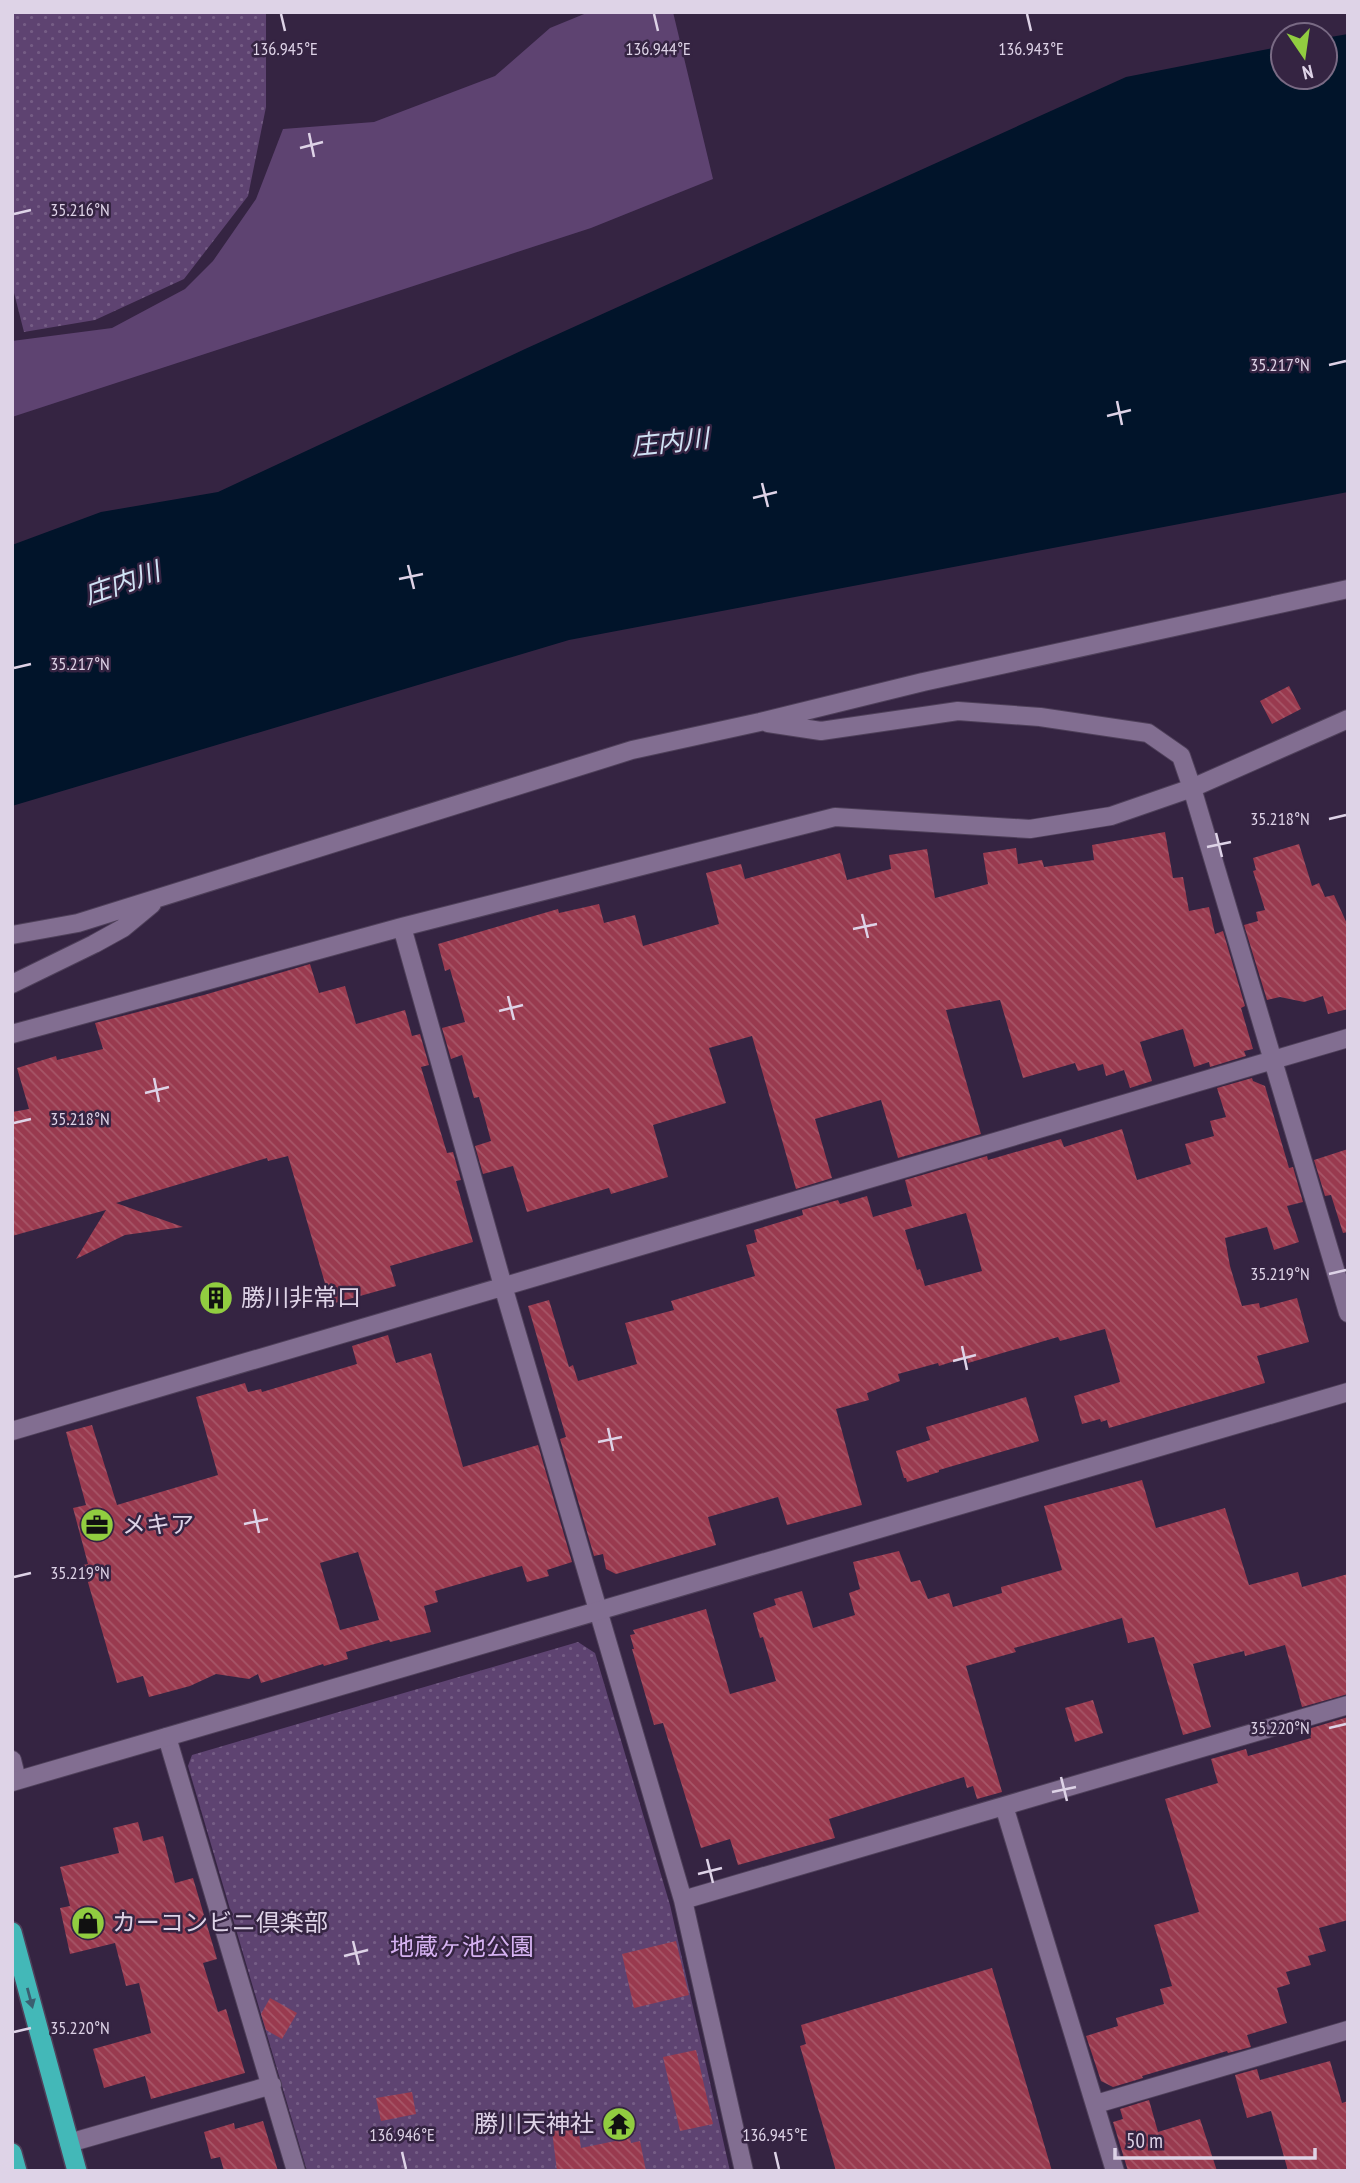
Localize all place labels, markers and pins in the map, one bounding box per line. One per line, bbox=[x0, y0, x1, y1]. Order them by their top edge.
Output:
building icon: 勝川非常口 bbox=[197, 1279, 235, 1317]
place label: 勝川非常口 bbox=[241, 1282, 361, 1313]
office icon: メキア bbox=[78, 1506, 116, 1544]
place label: メキア bbox=[122, 1509, 194, 1540]
shop icon: カーコンビニ倶楽部 bbox=[69, 1904, 107, 1942]
place label: カーコンビニ倶楽部 bbox=[112, 1907, 328, 1938]
temple icon: 勝川天神社 bbox=[600, 2105, 638, 2143]
place label: 勝川天神社 bbox=[474, 2108, 594, 2139]

